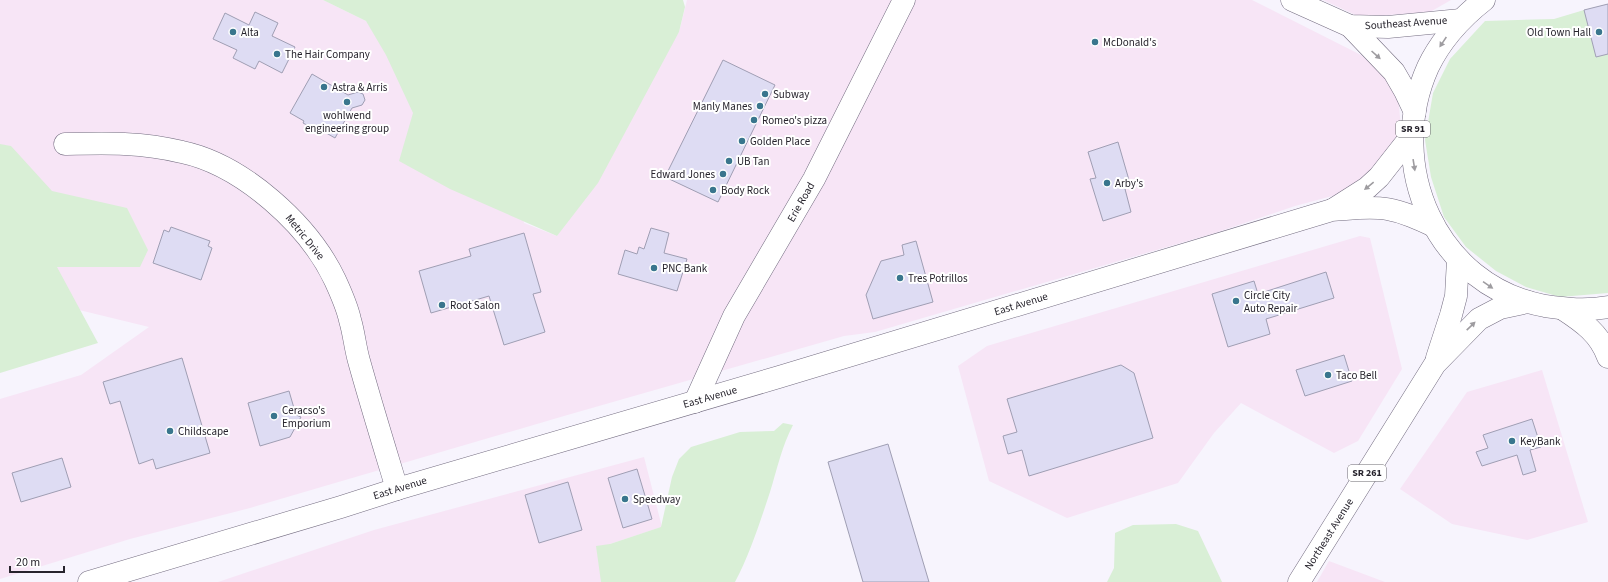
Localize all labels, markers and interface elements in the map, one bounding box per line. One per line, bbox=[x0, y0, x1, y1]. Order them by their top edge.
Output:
street label: Southeast Avenue bbox=[1364, 13, 1448, 33]
place label: Alta bbox=[241, 25, 259, 40]
place label: Old Town Hall bbox=[1527, 25, 1591, 40]
marker: Alta bbox=[228, 27, 238, 37]
marker: Old Town Hall bbox=[1594, 27, 1604, 37]
place label: McDonald's bbox=[1103, 35, 1157, 50]
one-way arrow bbox=[1439, 36, 1447, 47]
marker: McDonald's bbox=[1090, 37, 1100, 47]
place label: The Hair Company bbox=[285, 47, 370, 62]
marker: The Hair Company bbox=[272, 49, 282, 59]
one-way arrow bbox=[1371, 50, 1381, 59]
place label: Astra & Arris bbox=[332, 80, 388, 95]
marker: Astra & Arris bbox=[319, 82, 329, 92]
place label: Subway bbox=[773, 87, 809, 102]
marker: Subway bbox=[760, 89, 770, 99]
marker: wohlwend engineering group bbox=[342, 97, 352, 107]
place label: Manly Manes bbox=[693, 99, 752, 114]
marker: Manly Manes bbox=[755, 101, 765, 111]
place label: wohlwend engineering group bbox=[305, 108, 389, 136]
place label: Romeo's pizza bbox=[762, 113, 827, 128]
marker: Romeo's pizza bbox=[749, 115, 759, 125]
road number: SR 91 bbox=[1396, 121, 1430, 137]
place label: Golden Place bbox=[750, 134, 811, 149]
marker: Golden Place bbox=[737, 136, 747, 146]
place label: UB Tan bbox=[737, 154, 769, 169]
marker: UB Tan bbox=[724, 156, 734, 166]
one-way arrow bbox=[1411, 159, 1417, 171]
place label: Edward Jones bbox=[651, 167, 715, 182]
marker: Edward Jones bbox=[718, 169, 728, 179]
place label: Arby's bbox=[1115, 176, 1143, 191]
marker: Arby's bbox=[1102, 178, 1112, 188]
street label: Erie Road bbox=[784, 179, 818, 225]
one-way arrow bbox=[1364, 182, 1374, 190]
place label: Body Rock bbox=[721, 183, 770, 198]
marker: Body Rock bbox=[708, 185, 718, 195]
street label: Metric Drive bbox=[282, 211, 328, 263]
place label: PNC Bank bbox=[662, 261, 708, 276]
marker: PNC Bank bbox=[649, 263, 659, 273]
place label: Tres Potrillos bbox=[908, 271, 968, 286]
marker: Tres Potrillos bbox=[895, 273, 905, 283]
one-way arrow bbox=[1483, 281, 1494, 288]
place label: Circle City Auto Repair bbox=[1244, 288, 1297, 316]
street label: East Avenue bbox=[992, 289, 1050, 319]
marker: Circle City Auto Repair bbox=[1231, 296, 1241, 306]
place label: Root Salon bbox=[450, 298, 500, 313]
marker: Root Salon bbox=[437, 300, 447, 310]
one-way arrow bbox=[1466, 321, 1476, 331]
place label: Taco Bell bbox=[1336, 368, 1377, 383]
marker: Taco Bell bbox=[1323, 370, 1333, 380]
street label: East Avenue bbox=[681, 382, 739, 412]
place label: Ceracso's Emporium bbox=[282, 403, 331, 431]
marker: Ceracso's Emporium bbox=[269, 411, 279, 421]
place label: Childscape bbox=[178, 424, 229, 439]
marker: Childscape bbox=[165, 426, 175, 436]
place label: KeyBank bbox=[1520, 434, 1561, 449]
marker: KeyBank bbox=[1507, 436, 1517, 446]
road number: SR 261 bbox=[1348, 465, 1386, 481]
street label: East Avenue bbox=[371, 473, 429, 503]
place label: Speedway bbox=[633, 492, 680, 507]
marker: Speedway bbox=[620, 494, 630, 504]
street label: Northeast Avenue bbox=[1301, 495, 1357, 573]
scale bar bbox=[10, 548, 64, 574]
text: 20 m bbox=[16, 554, 40, 571]

